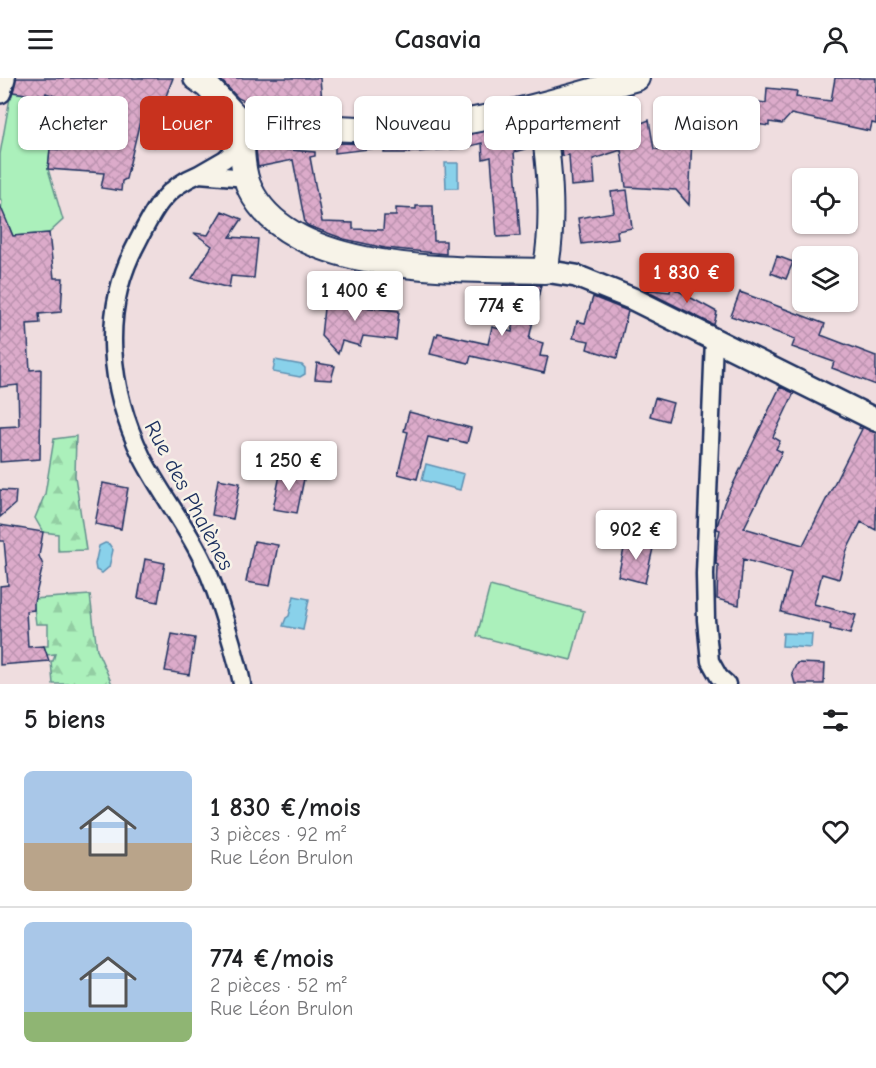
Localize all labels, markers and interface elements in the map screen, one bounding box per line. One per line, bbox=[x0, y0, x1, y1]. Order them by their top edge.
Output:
icon: menu bbox=[24, 23, 57, 56]
icon: person bbox=[819, 23, 852, 56]
text: Casavia bbox=[395, 24, 481, 55]
chip: Acheter bbox=[18, 96, 128, 150]
chip: Louer bbox=[140, 96, 233, 150]
chip: Filtres bbox=[245, 96, 342, 150]
chip: Nouveau bbox=[354, 96, 472, 150]
chip: Appartement bbox=[484, 96, 641, 150]
chip: Maison bbox=[653, 96, 760, 150]
map controls bbox=[792, 168, 858, 312]
button: locate bbox=[792, 168, 858, 234]
button: layers bbox=[792, 246, 858, 312]
pin: 1 830 € bbox=[632, 253, 742, 304]
text: 1 830 € bbox=[653, 261, 721, 284]
pin: 1 400 € bbox=[300, 271, 410, 322]
text: 1 400 € bbox=[321, 279, 389, 302]
pin: 774 € bbox=[460, 286, 544, 337]
text: 774 € bbox=[479, 294, 525, 317]
street label: Rue des Phalènes bbox=[139, 416, 239, 575]
pin: 1 250 € bbox=[234, 441, 344, 492]
text: 1 250 € bbox=[255, 449, 323, 472]
pin: 902 € bbox=[594, 510, 678, 561]
text: 902 € bbox=[610, 518, 662, 541]
icon: filters bbox=[819, 704, 852, 737]
text: 5 biens bbox=[24, 705, 105, 735]
text: 1 830 €/mois bbox=[210, 793, 361, 823]
icon: home bbox=[72, 795, 144, 867]
icon: heart bbox=[819, 815, 852, 848]
text: 3 pièces · 92 m² bbox=[210, 823, 346, 846]
text: Rue Léon Brulon bbox=[210, 846, 353, 869]
text: 774 €/mois bbox=[210, 944, 334, 974]
icon: home bbox=[72, 946, 144, 1018]
icon: heart bbox=[819, 966, 852, 999]
text: 2 pièces · 52 m² bbox=[210, 974, 347, 997]
text: Rue Léon Brulon bbox=[210, 997, 353, 1020]

